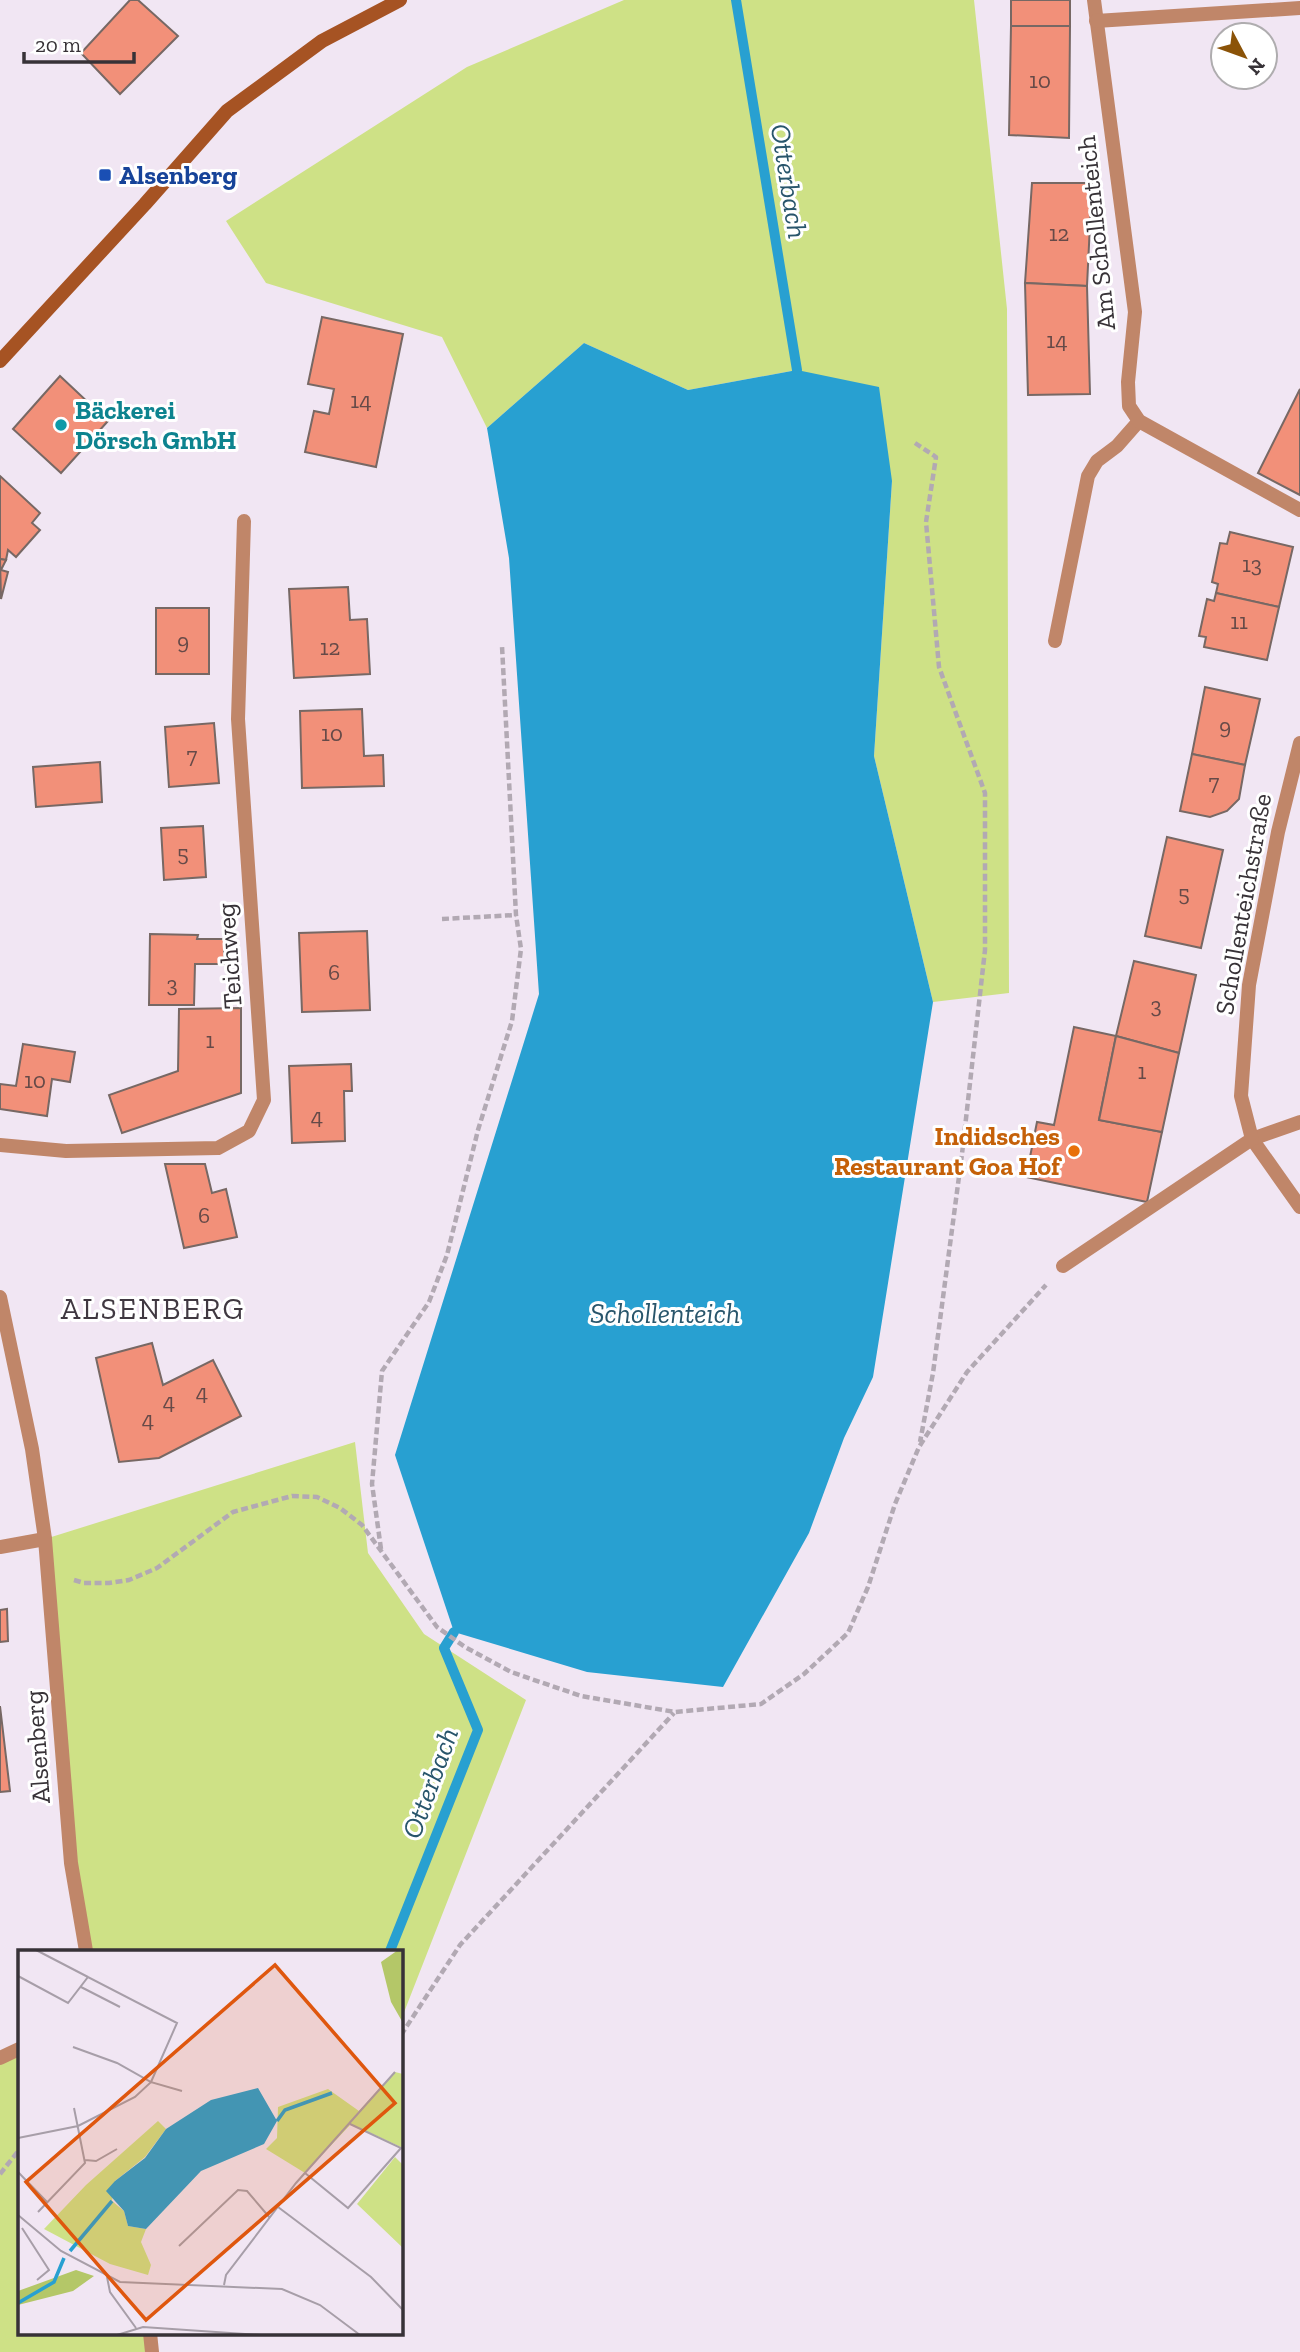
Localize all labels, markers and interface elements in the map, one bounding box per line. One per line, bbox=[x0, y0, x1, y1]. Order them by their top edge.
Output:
scale bar bbox=[24, 21, 135, 65]
north arrow bbox=[1209, 21, 1279, 91]
text: 20 m bbox=[35, 32, 81, 57]
text: N bbox=[1243, 54, 1270, 80]
house number: 10 bbox=[1029, 66, 1051, 94]
water label: Otterbach bbox=[764, 121, 814, 241]
street label: Am Schollenteich bbox=[1070, 134, 1122, 332]
place label: Alsenberg bbox=[119, 159, 238, 191]
marker: Alsenberg bbox=[97, 167, 113, 183]
house number: 12 bbox=[1049, 219, 1069, 247]
house number: 14 bbox=[1046, 326, 1068, 354]
house number: 14 bbox=[350, 386, 372, 414]
place label: Bäckerei Dörsch GmbH bbox=[75, 394, 236, 456]
marker: Bäckerei Dörsch GmbH bbox=[53, 417, 69, 433]
house number: 13 bbox=[1242, 550, 1262, 578]
house number: 11 bbox=[1230, 607, 1248, 635]
house number: 9 bbox=[177, 627, 189, 655]
house number: 12 bbox=[320, 633, 340, 661]
house number: 9 bbox=[1219, 712, 1231, 740]
house number: 10 bbox=[321, 719, 343, 747]
house number: 7 bbox=[187, 741, 198, 769]
house number: 7 bbox=[1209, 768, 1220, 796]
street label: Schollenteichstraße bbox=[1208, 791, 1278, 1017]
house number: 5 bbox=[177, 839, 189, 867]
house number: 5 bbox=[1178, 879, 1190, 907]
street label: Teichweg bbox=[209, 902, 249, 1010]
house number: 6 bbox=[328, 958, 340, 986]
house number: 3 bbox=[166, 970, 178, 998]
house number: 3 bbox=[1150, 991, 1162, 1019]
house number: 1 bbox=[206, 1026, 215, 1054]
house number: 1 bbox=[1138, 1057, 1147, 1085]
house number: 10 bbox=[24, 1066, 46, 1094]
house number: 4 bbox=[311, 1102, 323, 1130]
place label: Indidsches Restaurant Goa Hof bbox=[834, 1120, 1063, 1182]
marker: Indidsches Restaurant Goa Hof bbox=[1066, 1143, 1082, 1159]
house number: 6 bbox=[198, 1201, 210, 1229]
district label: ALSENBERG bbox=[61, 1291, 245, 1327]
water label: Schollenteich bbox=[590, 1297, 740, 1330]
house number: 4 bbox=[196, 1378, 208, 1406]
house number: 4 bbox=[163, 1387, 175, 1415]
house number: 4 bbox=[142, 1405, 154, 1433]
street label: Alsenberg bbox=[17, 1689, 57, 1805]
water label: Otterbach bbox=[395, 1723, 465, 1843]
inset map bbox=[18, 1950, 402, 2334]

